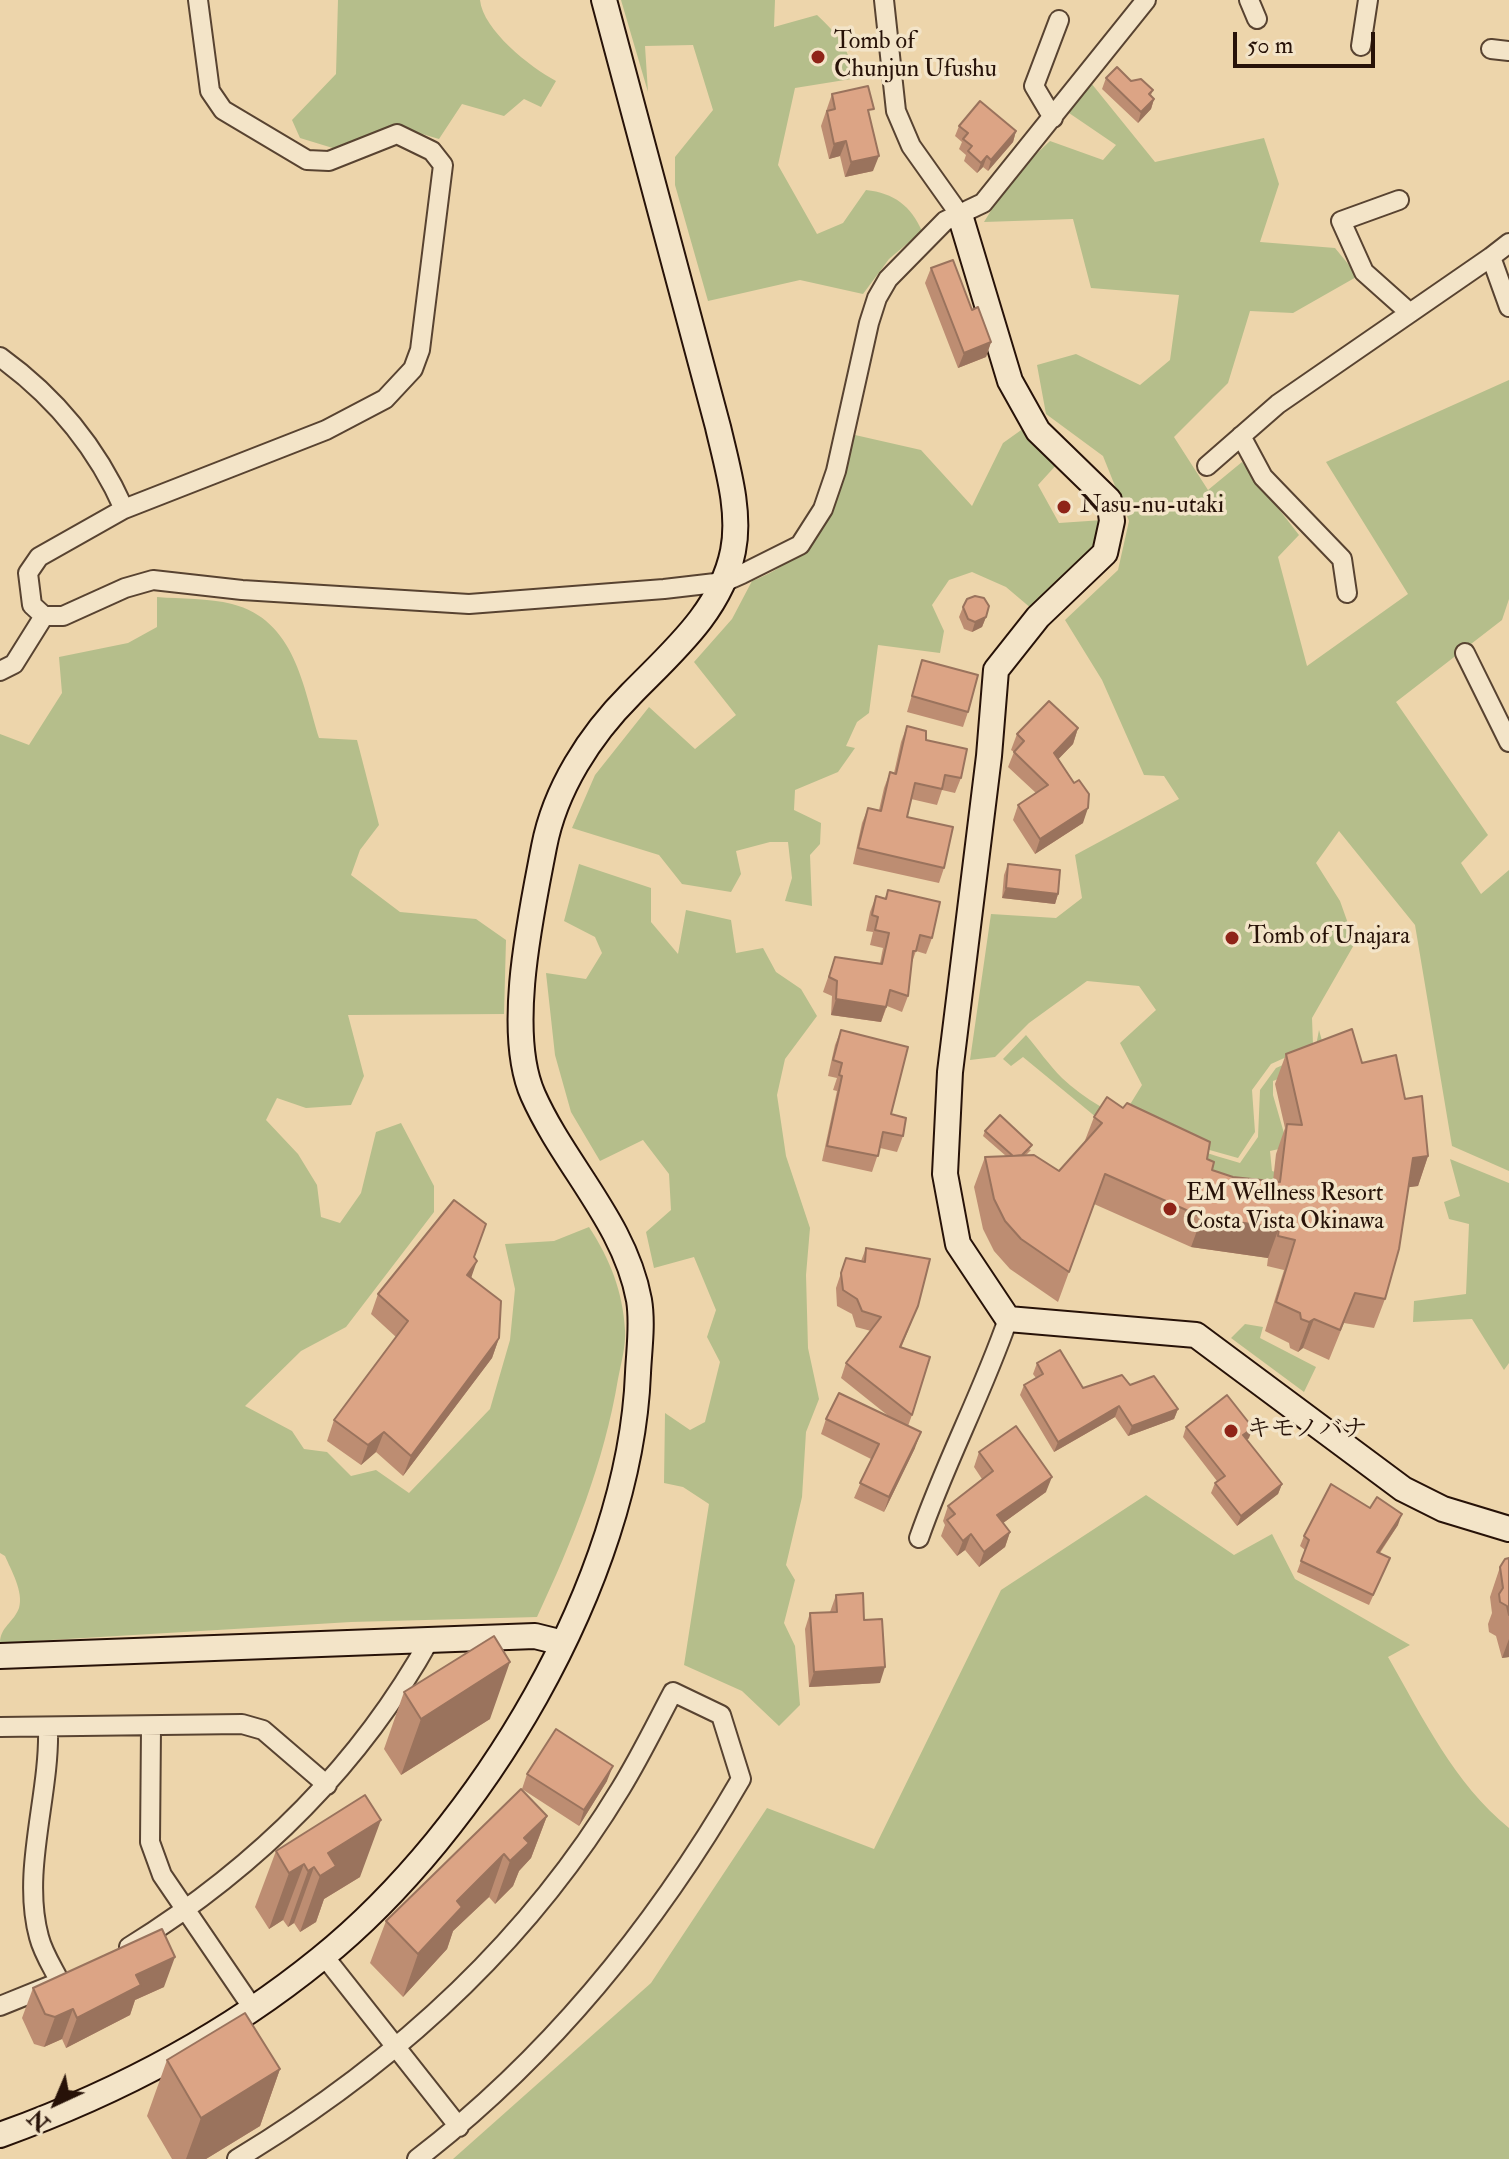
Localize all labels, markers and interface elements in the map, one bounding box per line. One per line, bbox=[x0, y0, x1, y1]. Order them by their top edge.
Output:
scale bar bbox=[1237, 16, 1379, 66]
place label: Tomb of Chunjun Ufushu bbox=[834, 29, 997, 85]
text: 50 m bbox=[1247, 30, 1293, 61]
marker: Tomb of Chunjun Ufushu bbox=[809, 48, 827, 66]
place label: Nasu-nu-utaki bbox=[1080, 493, 1224, 521]
marker: Nasu-nu-utaki bbox=[1055, 498, 1073, 516]
place label: Tomb of Unajara bbox=[1248, 924, 1410, 952]
marker: Tomb of Unajara bbox=[1223, 929, 1241, 947]
place label: EM Wellness Resort Costa Vista Okinawa bbox=[1186, 1181, 1384, 1237]
marker: EM Wellness Resort Costa Vista Okinawa bbox=[1161, 1200, 1179, 1218]
place label: キモノバナ bbox=[1247, 1417, 1367, 1445]
marker: キモノバナ bbox=[1222, 1422, 1240, 1440]
north arrow bbox=[16, 2063, 96, 2143]
text: N bbox=[23, 2103, 56, 2137]

